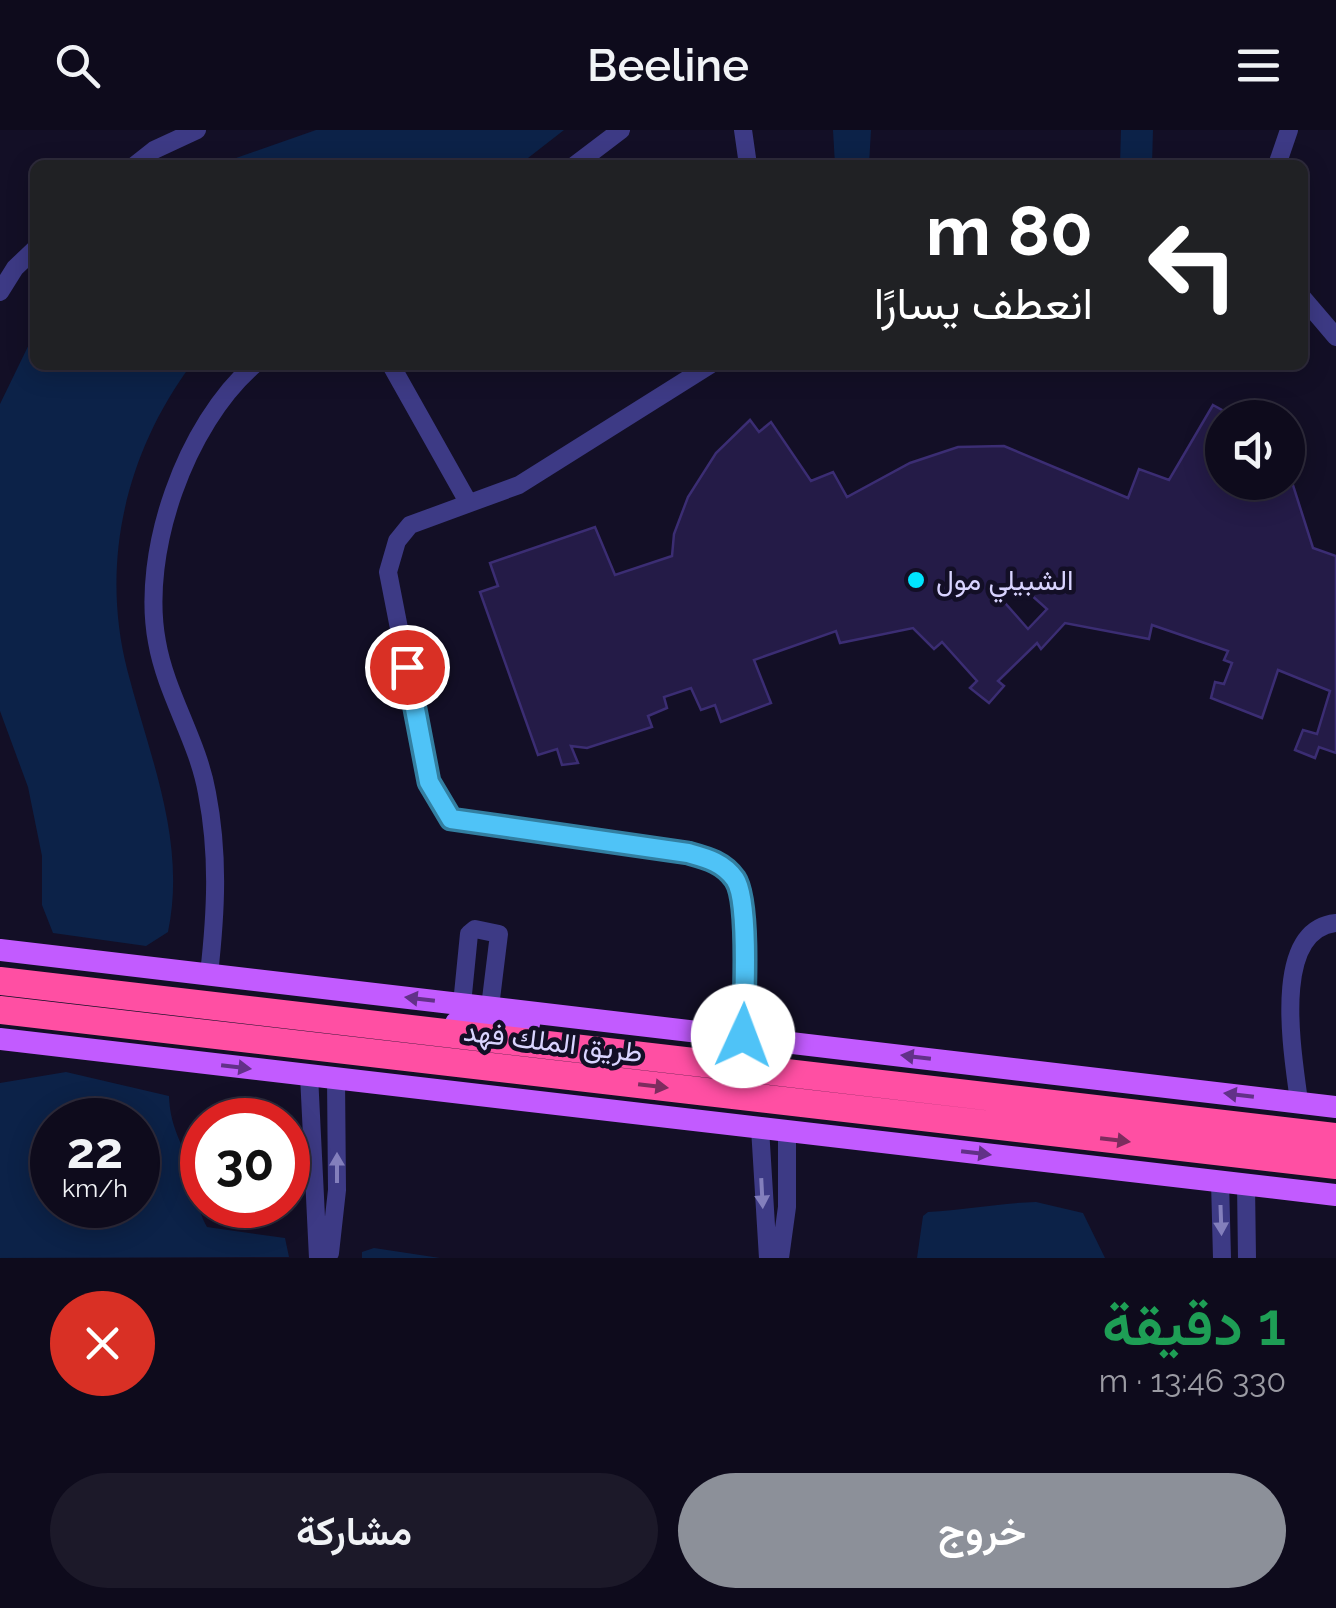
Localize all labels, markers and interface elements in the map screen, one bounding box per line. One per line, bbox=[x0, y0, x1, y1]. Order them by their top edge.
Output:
icon: search bbox=[50, 38, 105, 93]
icon: menu bbox=[1231, 38, 1286, 93]
text: Beeline bbox=[587, 39, 749, 92]
text: 80 m bbox=[926, 189, 1093, 271]
icon: left bbox=[1128, 200, 1258, 330]
text: انعطف يسارًا bbox=[874, 277, 1093, 330]
map controls bbox=[1205, 400, 1305, 500]
button: sound bbox=[1205, 400, 1305, 500]
place label: الشبيلي مول bbox=[936, 564, 1074, 603]
marker: الشبيلي مول bbox=[905, 569, 927, 591]
pin bbox=[365, 625, 450, 710]
icon: arrive bbox=[380, 640, 435, 695]
position arrow bbox=[691, 984, 795, 1088]
one-way arrow bbox=[403, 991, 435, 1007]
street label: طريق الملك فهد bbox=[461, 1015, 644, 1070]
one-way arrow bbox=[900, 1049, 932, 1065]
one-way arrow bbox=[221, 1059, 252, 1075]
one-way arrow bbox=[638, 1078, 669, 1094]
one-way arrow bbox=[1223, 1087, 1255, 1103]
speed limit sign: 30 bbox=[180, 1098, 310, 1228]
text: 22 bbox=[67, 1121, 123, 1180]
one-way arrow bbox=[1100, 1132, 1131, 1148]
one-way arrow bbox=[961, 1145, 992, 1161]
one-way arrow bbox=[329, 1152, 345, 1184]
text: km/h bbox=[62, 1173, 128, 1203]
one-way arrow bbox=[754, 1178, 770, 1209]
one-way arrow bbox=[1213, 1204, 1229, 1236]
text: 1 دقيقة bbox=[1102, 1289, 1286, 1359]
button: close bbox=[50, 1291, 155, 1396]
text: 330 m · 13:46 bbox=[1099, 1362, 1286, 1399]
button: مشاركة bbox=[50, 1473, 658, 1588]
button: خروج bbox=[678, 1473, 1286, 1588]

